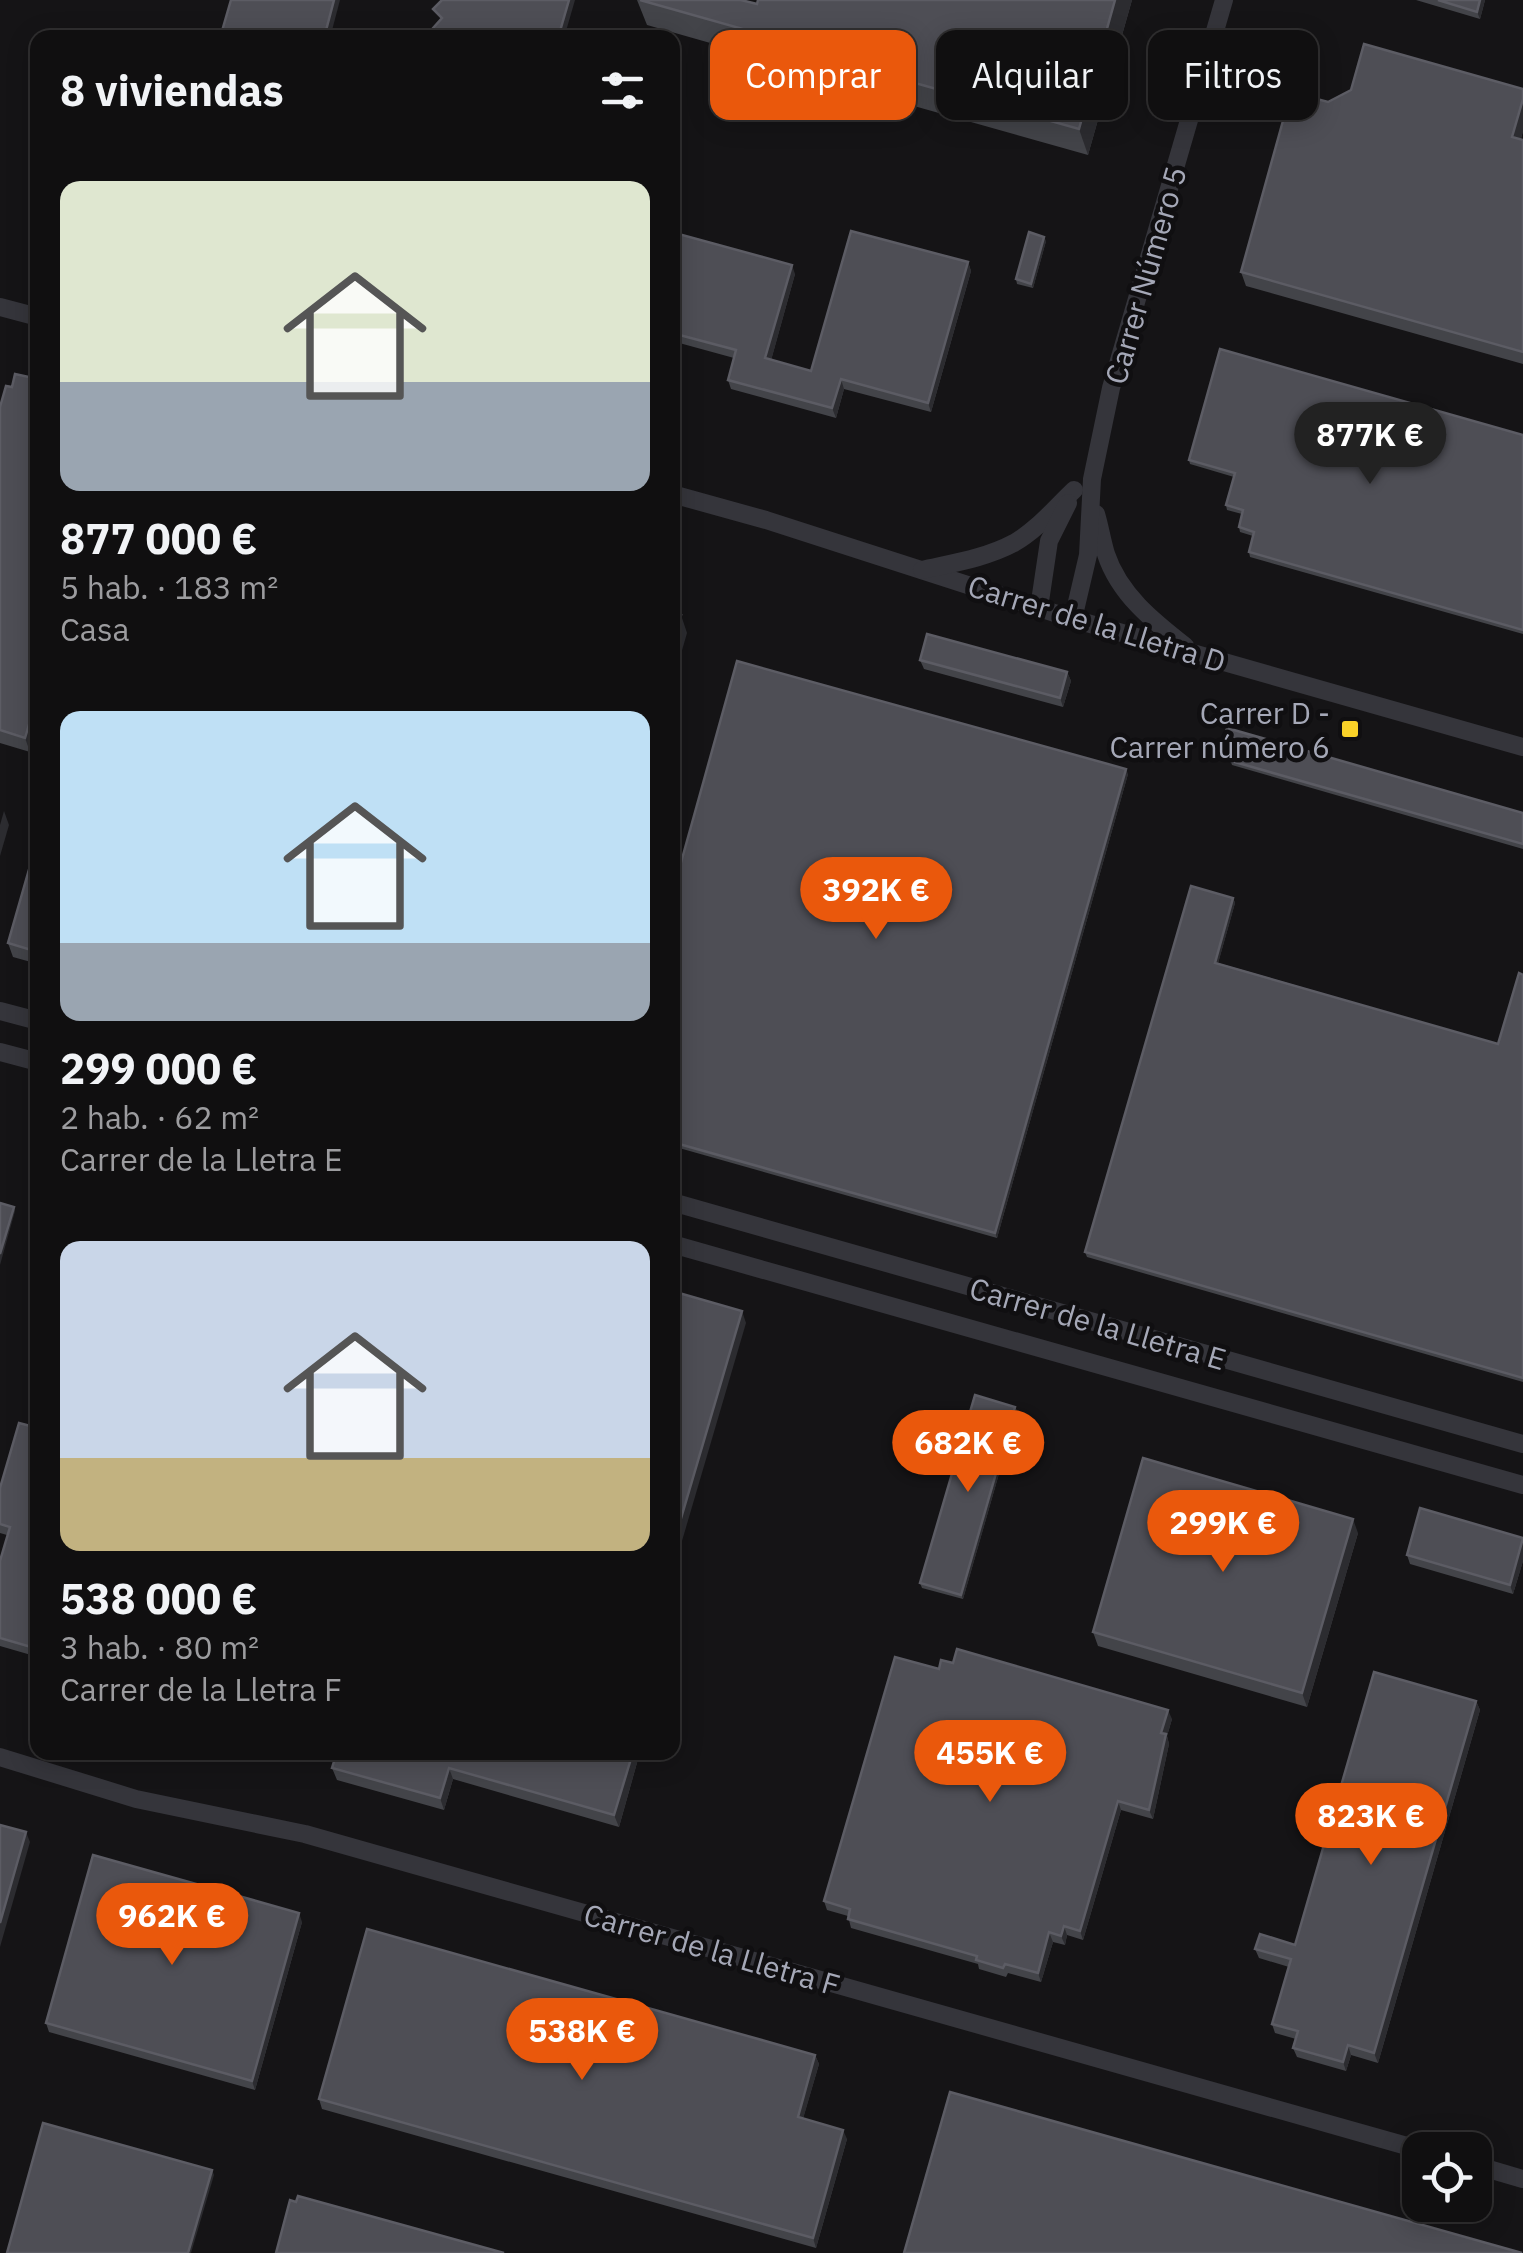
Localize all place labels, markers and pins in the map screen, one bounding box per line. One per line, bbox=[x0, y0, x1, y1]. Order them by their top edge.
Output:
pin: 877K € bbox=[1289, 402, 1451, 487]
place label: Carrer D - Carrer número 6 bbox=[1109, 693, 1330, 766]
marker: Carrer D - Carrer número 6 bbox=[1339, 718, 1361, 740]
pin: 392K € bbox=[795, 857, 957, 942]
pin: 682K € bbox=[887, 1410, 1049, 1495]
pin: 299K € bbox=[1142, 1490, 1304, 1575]
pin: 455K € bbox=[909, 1720, 1071, 1805]
pin: 823K € bbox=[1290, 1783, 1452, 1868]
pin: 962K € bbox=[91, 1883, 253, 1968]
pin: 538K € bbox=[501, 1998, 663, 2083]

